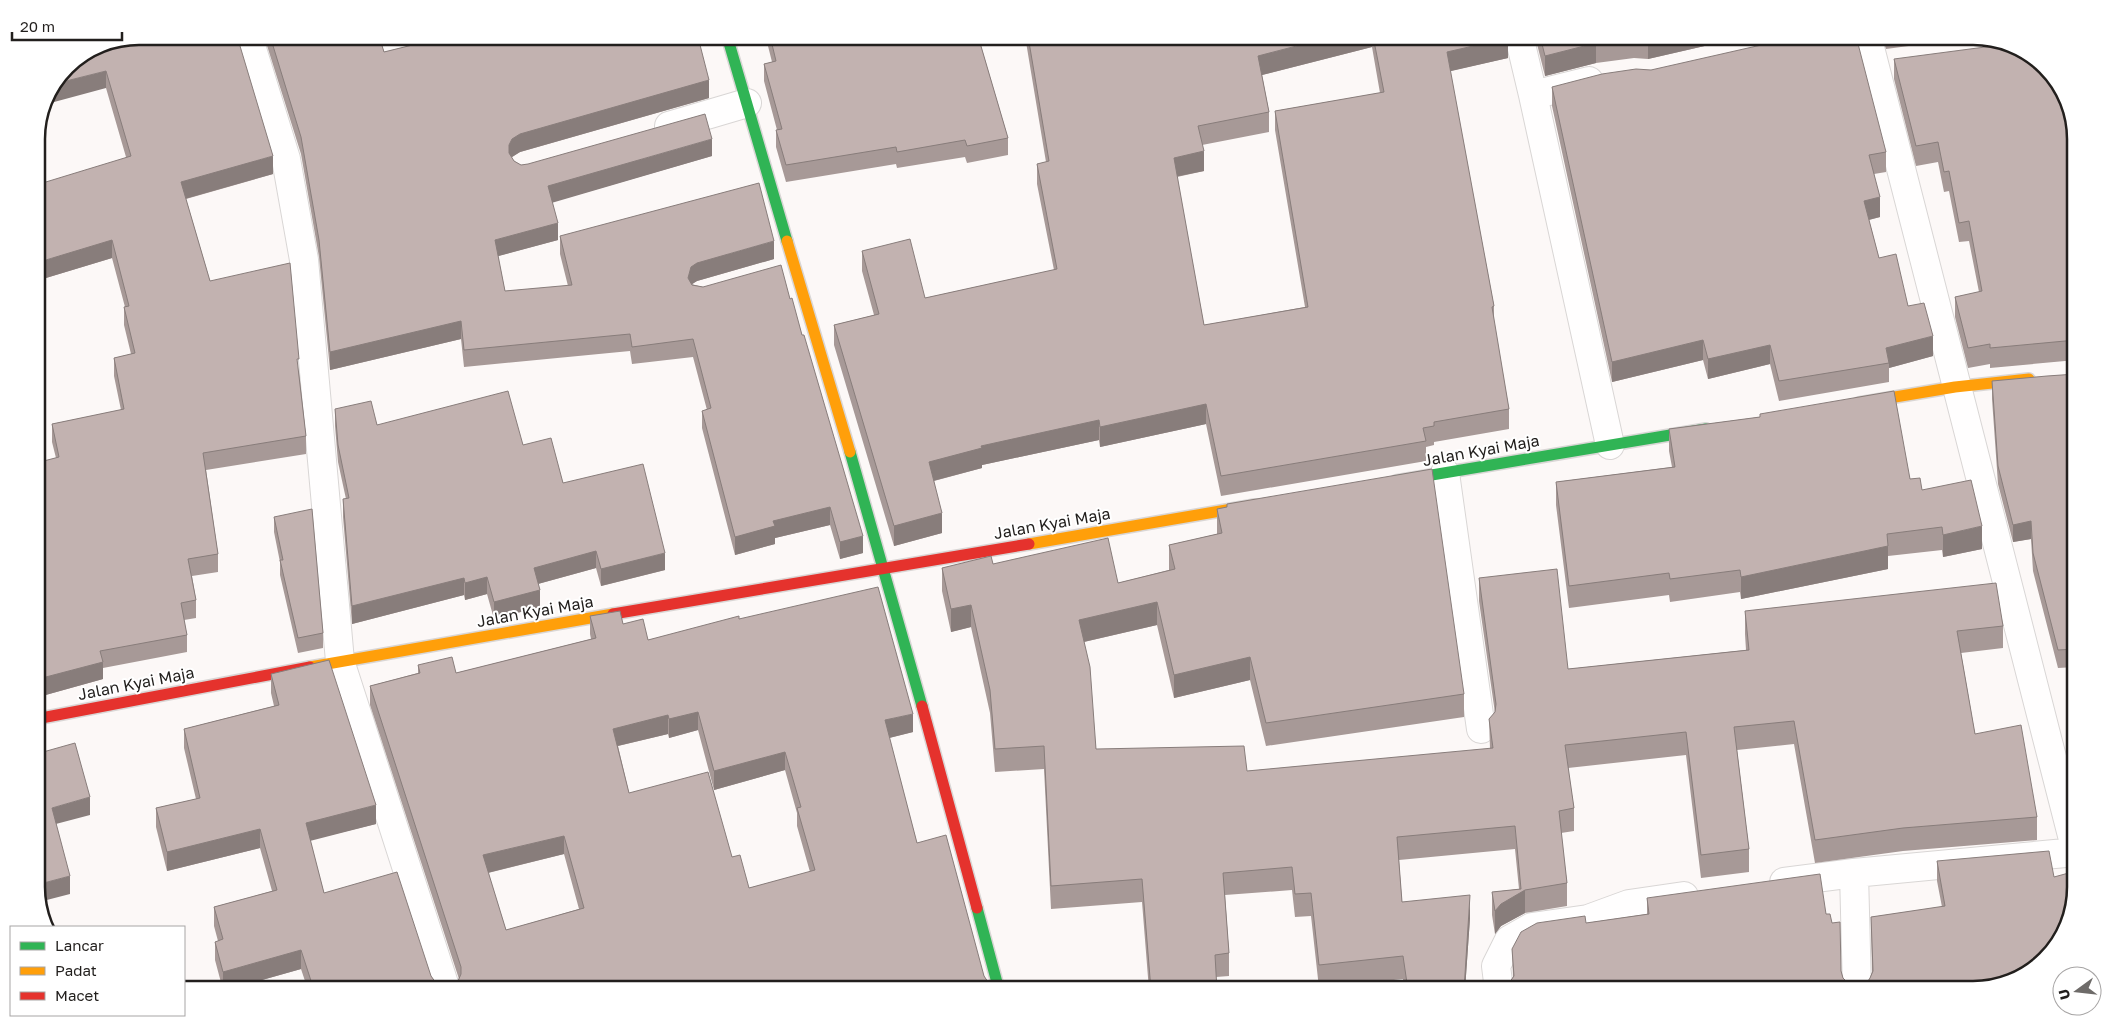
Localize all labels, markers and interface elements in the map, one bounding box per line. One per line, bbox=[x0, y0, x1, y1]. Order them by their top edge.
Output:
scale bar bbox=[12, 10, 122, 42]
text: 20 m bbox=[20, 17, 55, 35]
street label: Jalan Kyai Maja bbox=[1421, 430, 1541, 470]
street label: Jalan Kyai Maja bbox=[992, 503, 1112, 543]
street label: Jalan Kyai Maja bbox=[475, 591, 595, 631]
street label: Jalan Kyai Maja bbox=[76, 662, 196, 704]
legend bbox=[10, 926, 185, 1016]
text: Lancar bbox=[55, 936, 104, 954]
text: Padat bbox=[55, 961, 97, 979]
north arrow bbox=[2052, 966, 2102, 1016]
text: Macet bbox=[55, 986, 99, 1004]
text: U bbox=[2054, 987, 2073, 1002]

